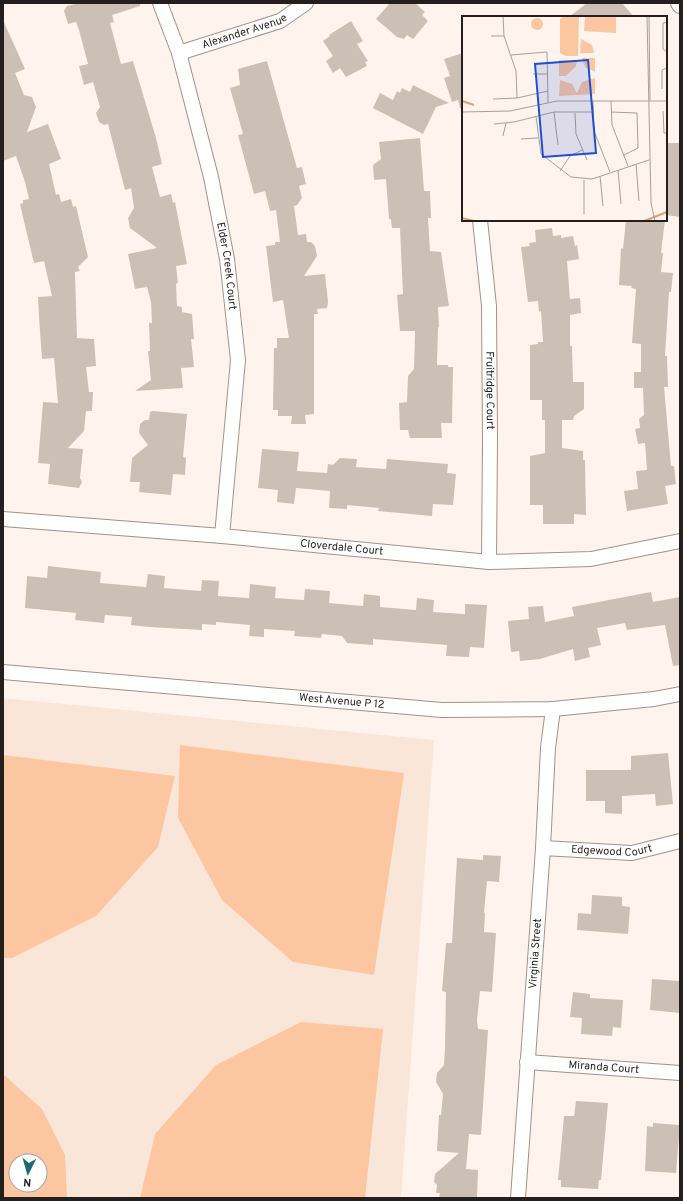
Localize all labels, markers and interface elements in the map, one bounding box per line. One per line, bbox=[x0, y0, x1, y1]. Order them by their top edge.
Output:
street label: Alexander Avenue bbox=[200, 11, 290, 52]
inset map bbox=[462, 16, 667, 221]
street label: Elder Creek Court bbox=[213, 221, 239, 311]
street label: Fruitridge Court bbox=[482, 351, 497, 430]
street label: Cloverdale Court bbox=[300, 537, 384, 559]
street label: West Avenue P 12 bbox=[298, 691, 385, 712]
street label: Edgewood Court bbox=[571, 841, 654, 860]
street label: Virginia Street bbox=[526, 918, 545, 989]
street label: Miranda Court bbox=[568, 1058, 640, 1077]
north arrow bbox=[8, 1153, 48, 1193]
text: N bbox=[23, 1175, 32, 1189]

